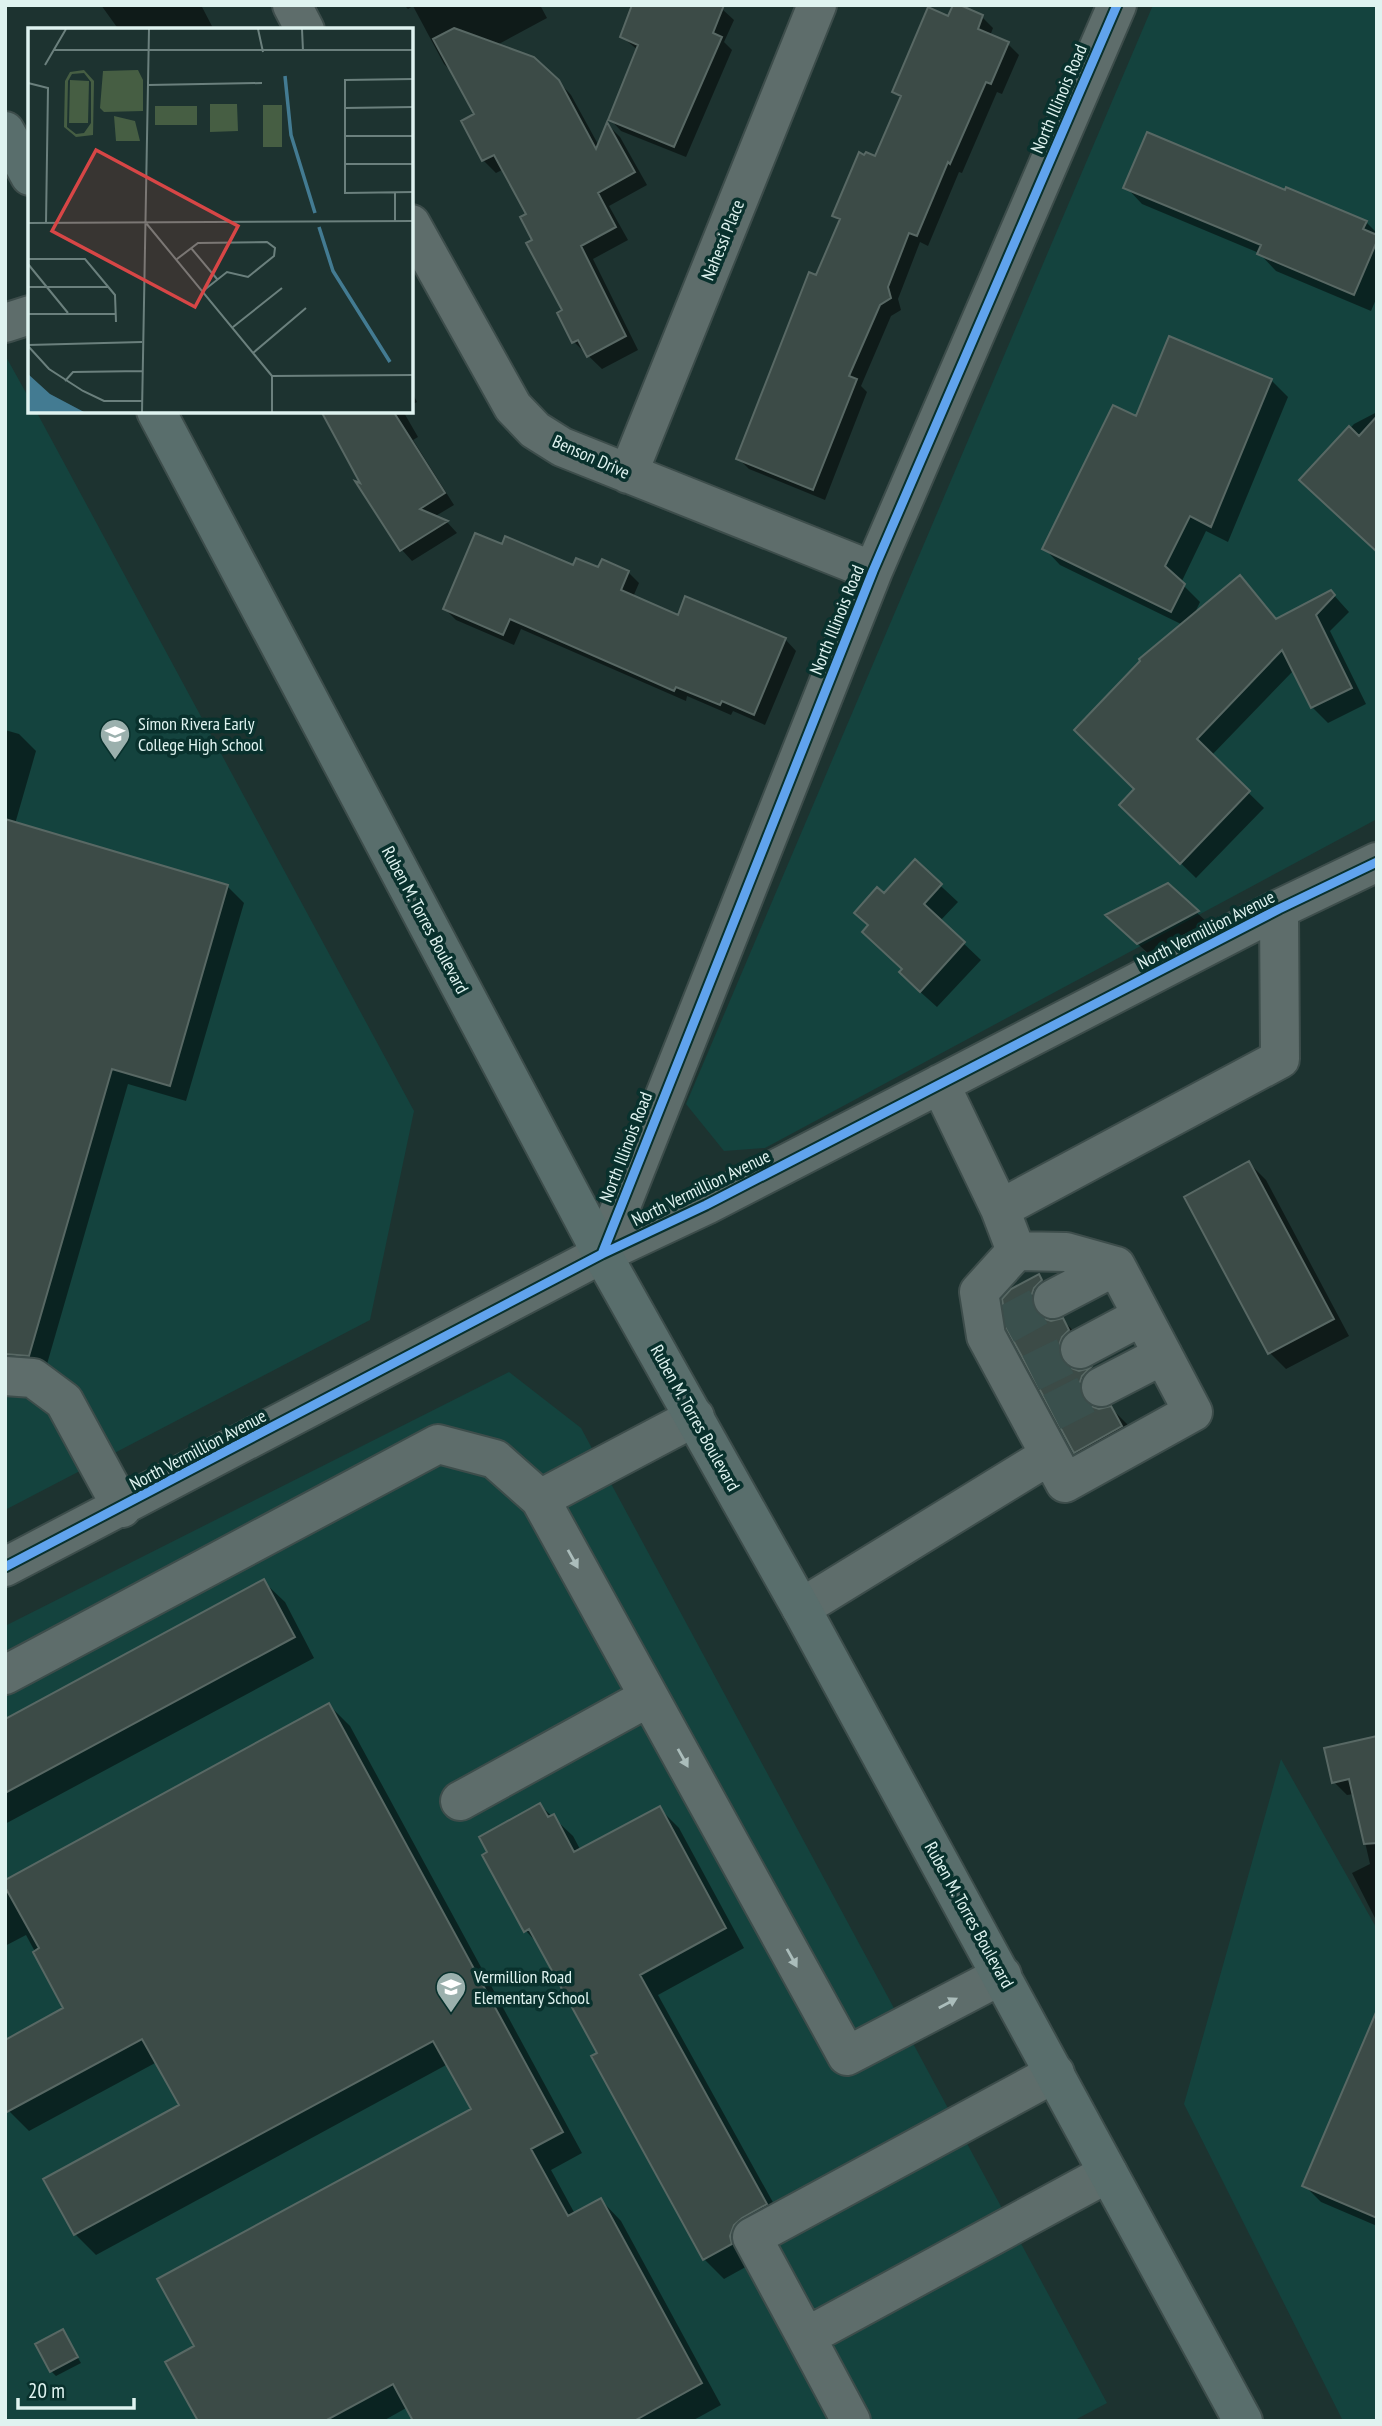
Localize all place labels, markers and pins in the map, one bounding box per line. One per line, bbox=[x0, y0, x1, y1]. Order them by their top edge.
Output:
place label: Símon Rivera Early College High School bbox=[138, 712, 264, 756]
school or university icon: Símon Rivera Early College High School bbox=[98, 717, 132, 761]
place label: Vermillion Road Elementary School bbox=[473, 1965, 590, 2009]
school or university icon: Vermillion Road Elementary School bbox=[434, 1970, 468, 2014]

